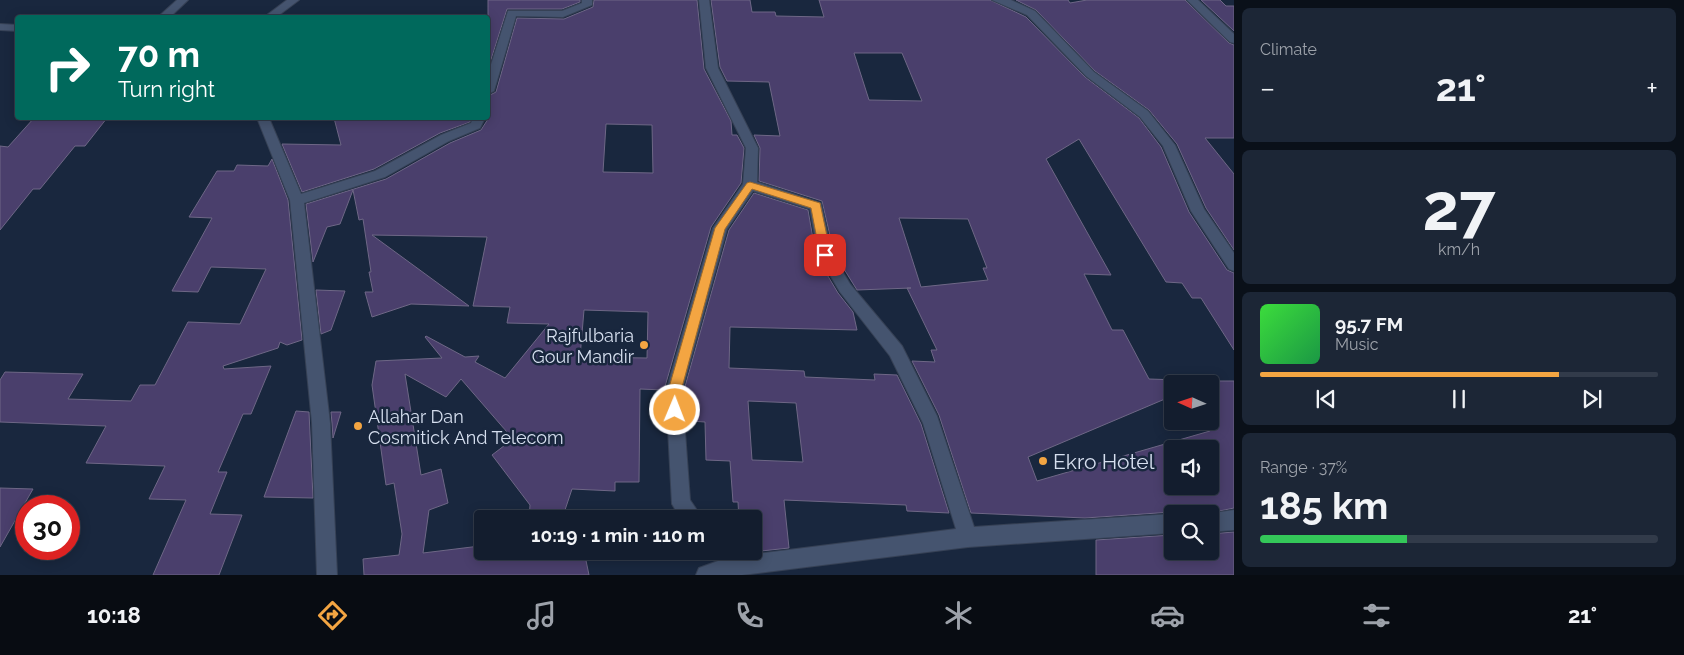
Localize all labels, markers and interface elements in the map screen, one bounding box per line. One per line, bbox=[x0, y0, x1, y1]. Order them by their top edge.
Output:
text: 70 m bbox=[118, 34, 200, 75]
icon: right bbox=[35, 35, 100, 100]
text: Climate bbox=[1260, 40, 1317, 59]
text: 21° bbox=[1436, 65, 1486, 110]
text: − bbox=[1260, 72, 1275, 105]
text: + bbox=[1646, 72, 1658, 105]
text: Turn right bbox=[118, 76, 215, 102]
text: 27 bbox=[1422, 169, 1496, 245]
pin bbox=[804, 234, 846, 276]
text: km/h bbox=[1438, 240, 1480, 259]
icon: arrive bbox=[811, 241, 839, 269]
text: 95.7 FM bbox=[1335, 313, 1403, 335]
place label: Rajfulbaria Gour Mandir bbox=[532, 325, 635, 367]
text: Music bbox=[1335, 335, 1379, 354]
marker: Rajfulbaria Gour Mandir bbox=[638, 339, 650, 351]
north arrow bbox=[1164, 375, 1219, 430]
map controls bbox=[1164, 375, 1219, 560]
position arrow bbox=[648, 383, 700, 435]
icon: previous bbox=[1312, 385, 1340, 413]
icon: pause bbox=[1445, 385, 1473, 413]
icon: next bbox=[1578, 385, 1606, 413]
place label: Allahar Dan Cosmitick And Telecom bbox=[368, 406, 564, 448]
marker: Allahar Dan Cosmitick And Telecom bbox=[352, 420, 364, 432]
button: sound bbox=[1164, 440, 1219, 495]
place label: Ekro Hotel bbox=[1053, 449, 1155, 474]
marker: Ekro Hotel bbox=[1037, 455, 1049, 467]
text: Range · 37% bbox=[1260, 458, 1347, 477]
text: 185 km bbox=[1260, 483, 1388, 528]
speed limit sign: 30 bbox=[15, 495, 80, 560]
button: search bbox=[1164, 505, 1219, 560]
text: 10:19 · 1 min · 110 m bbox=[531, 524, 705, 546]
icon: directions bbox=[315, 598, 350, 633]
icon: music bbox=[524, 598, 559, 633]
icon: phone bbox=[732, 598, 767, 633]
icon: climate bbox=[941, 598, 976, 633]
icon: car bbox=[1150, 598, 1185, 633]
icon: filters bbox=[1359, 598, 1394, 633]
text: 10:18 bbox=[87, 602, 141, 628]
text: 21° bbox=[1568, 602, 1597, 628]

